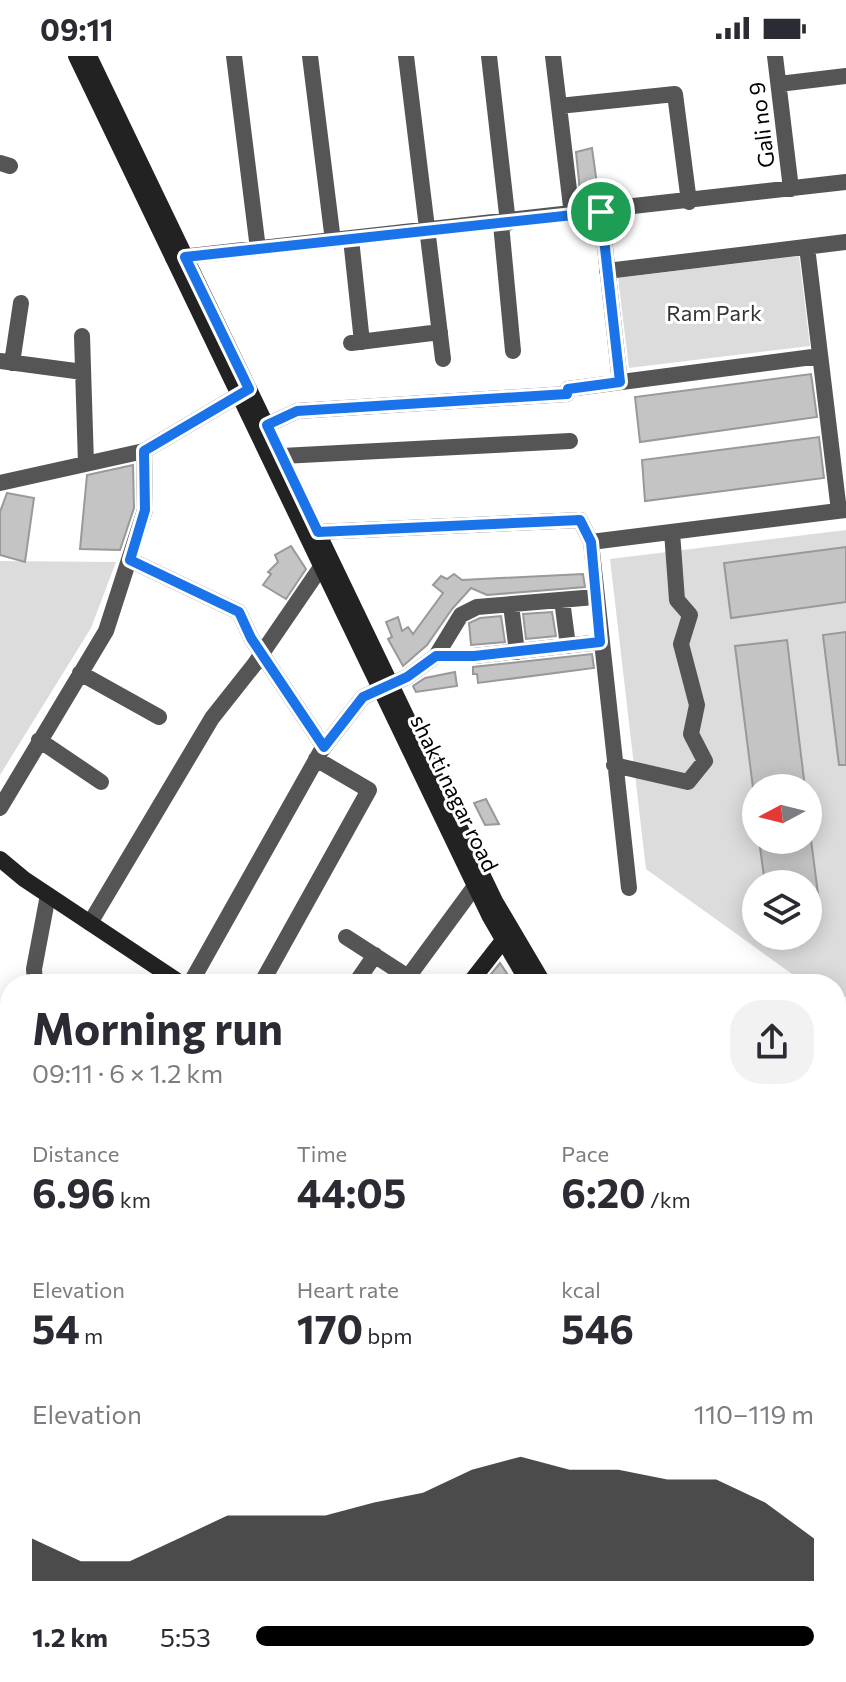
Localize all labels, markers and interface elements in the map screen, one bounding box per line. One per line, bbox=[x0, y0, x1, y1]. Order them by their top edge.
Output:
text: 09:11 bbox=[40, 10, 114, 47]
street label: Gali no 9 bbox=[742, 80, 780, 170]
pin bbox=[567, 178, 635, 246]
icon: arrive bbox=[579, 190, 623, 234]
park label: Ram Park bbox=[666, 299, 762, 326]
street label: shakti nagar road bbox=[405, 710, 505, 876]
north arrow bbox=[742, 774, 822, 854]
map controls bbox=[742, 774, 822, 950]
button: layers bbox=[742, 870, 822, 950]
text: Morning run bbox=[32, 1000, 283, 1054]
button: share bbox=[730, 1000, 814, 1084]
text: 09:11 · 6 × 1.2 km bbox=[32, 1057, 223, 1088]
text: Distance bbox=[32, 1140, 119, 1167]
text: Time bbox=[297, 1140, 347, 1167]
text: Pace bbox=[561, 1140, 609, 1167]
text: 6.96 bbox=[32, 1167, 116, 1216]
text: 44:05 bbox=[297, 1167, 406, 1216]
text: 6:20 bbox=[561, 1167, 646, 1216]
text: km bbox=[116, 1186, 151, 1213]
text: /km bbox=[646, 1186, 691, 1213]
text: Elevation bbox=[32, 1276, 125, 1303]
text: Heart rate bbox=[297, 1276, 399, 1303]
text: kcal bbox=[561, 1276, 601, 1303]
text: 54 bbox=[32, 1303, 80, 1352]
text: 170 bbox=[297, 1303, 363, 1352]
text: 546 bbox=[561, 1303, 634, 1352]
text: m bbox=[80, 1322, 103, 1349]
text: bpm bbox=[363, 1322, 413, 1349]
text: Elevation bbox=[32, 1398, 142, 1429]
text: 110–119 m bbox=[694, 1398, 814, 1429]
text: 1.2 km bbox=[32, 1621, 108, 1652]
text: 5:53 bbox=[160, 1621, 211, 1652]

